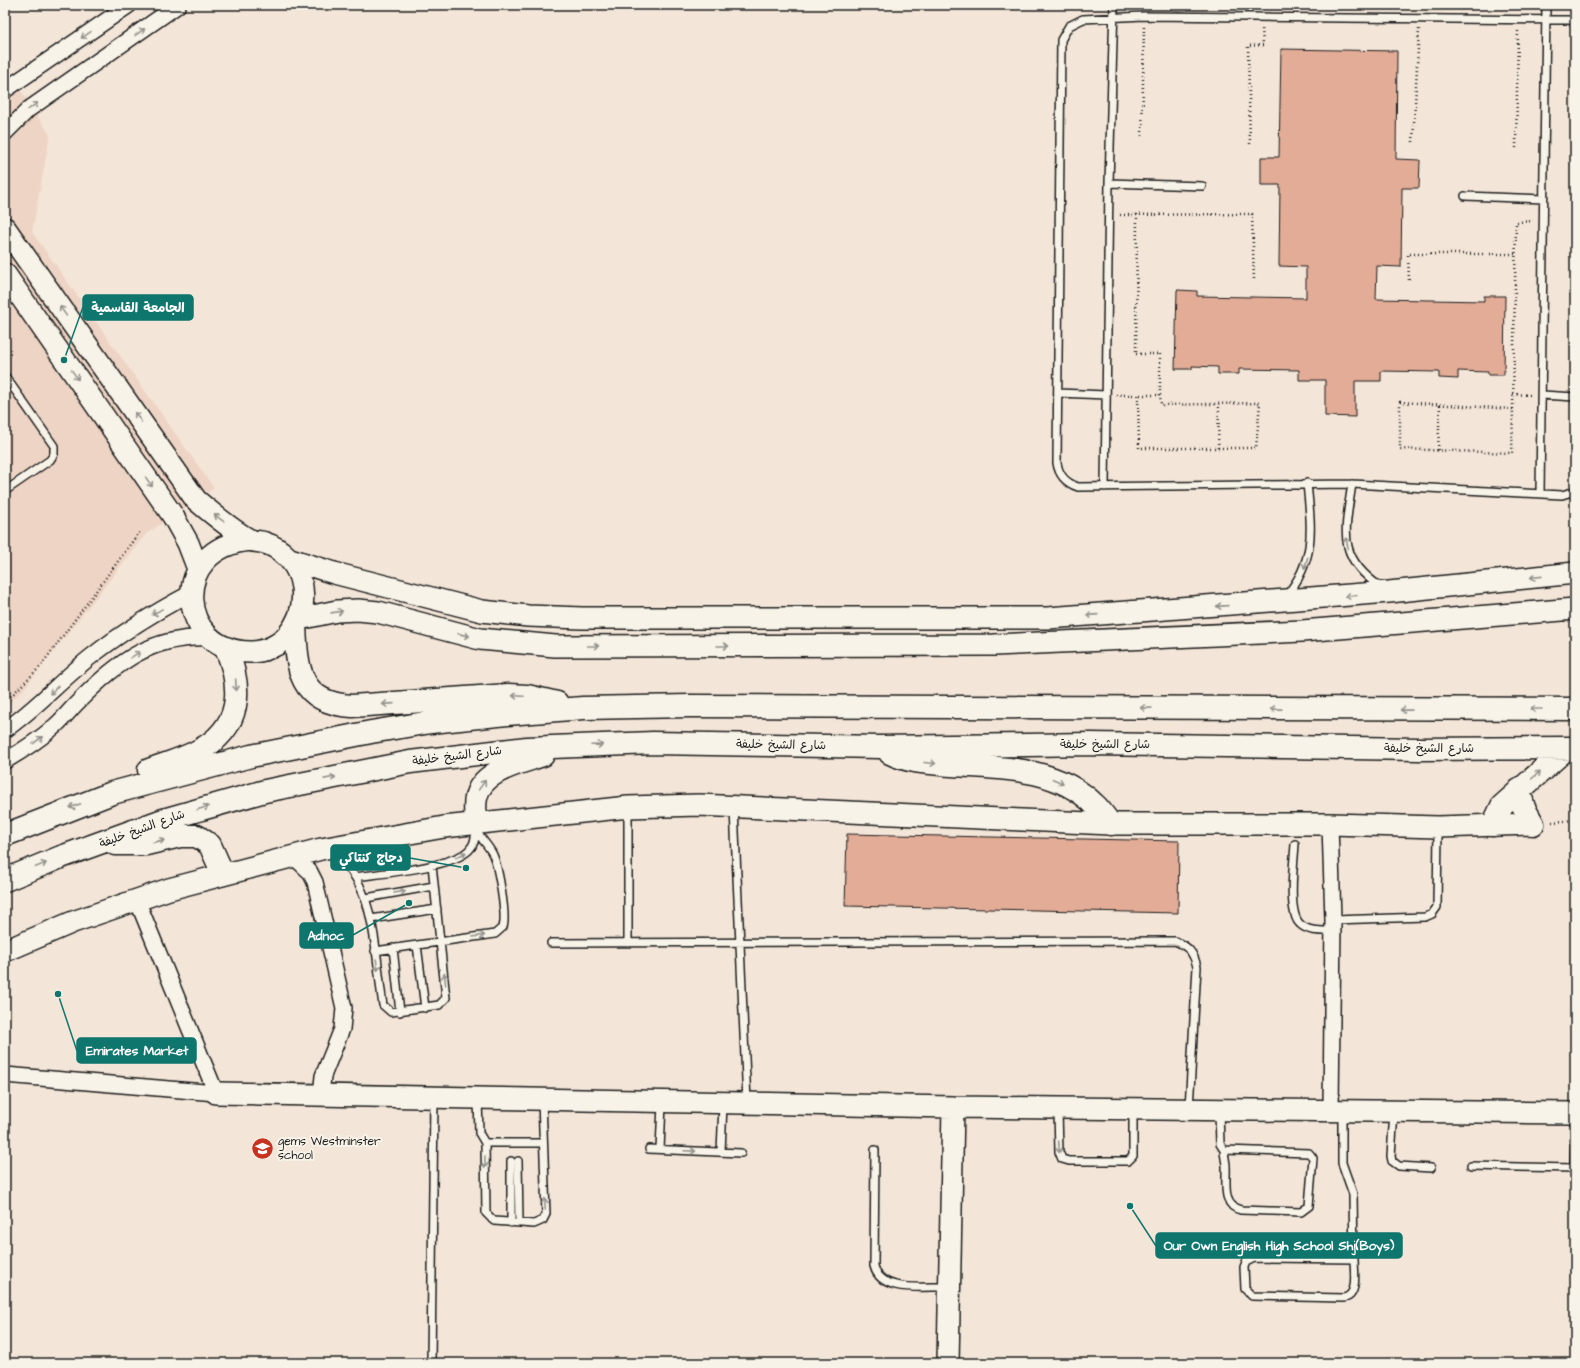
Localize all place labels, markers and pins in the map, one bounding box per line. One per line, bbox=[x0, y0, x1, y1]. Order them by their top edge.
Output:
callout: الجامعة القاسمية bbox=[83, 295, 193, 320]
callout: دجاج كنتاكي bbox=[331, 845, 410, 870]
callout: Adnoc bbox=[300, 923, 353, 948]
callout: Emirates Market bbox=[77, 1038, 196, 1063]
place label: gems Westminster school bbox=[278, 1133, 381, 1164]
school or university icon: gems Westminster school bbox=[249, 1135, 275, 1161]
callout: Our Own English High School Shj(Boys) bbox=[1156, 1233, 1402, 1258]

